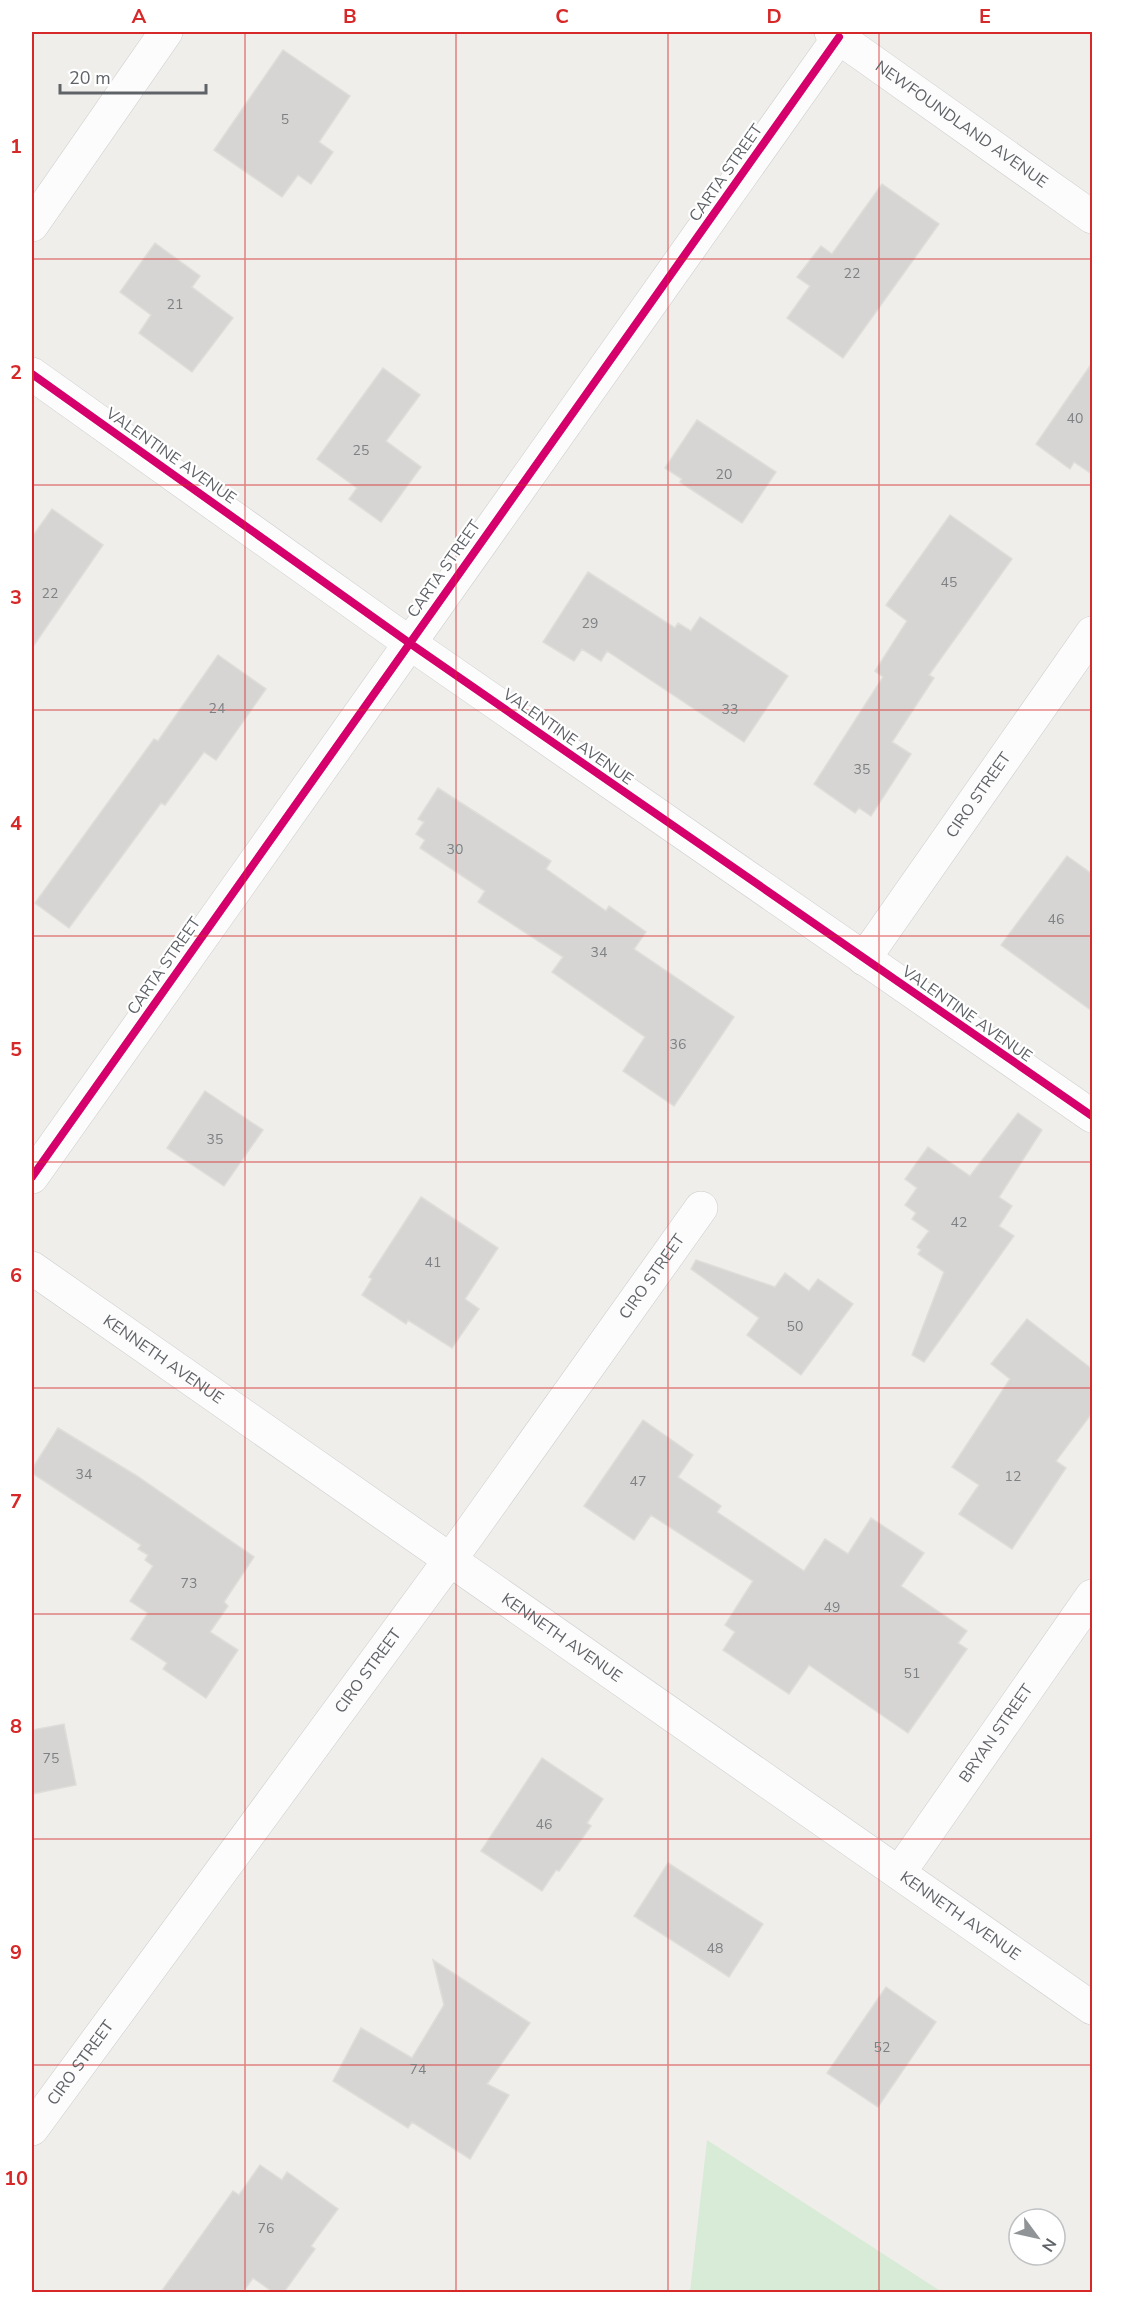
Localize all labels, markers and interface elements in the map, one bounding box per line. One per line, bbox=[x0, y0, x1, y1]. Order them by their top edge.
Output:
text: A bbox=[132, 3, 147, 30]
text: B bbox=[343, 3, 357, 30]
text: C bbox=[555, 3, 569, 30]
text: D bbox=[766, 3, 782, 30]
text: E bbox=[979, 3, 991, 30]
street label: NEWFOUNDLAND AVENUE bbox=[871, 56, 1052, 193]
scale bar bbox=[60, 57, 206, 95]
text: 20 m bbox=[69, 66, 111, 90]
house number: 5 bbox=[281, 110, 289, 129]
street label: CARTA STREET bbox=[684, 119, 768, 226]
text: 1 bbox=[10, 133, 22, 160]
house number: 22 bbox=[844, 264, 860, 283]
house number: 21 bbox=[167, 295, 183, 314]
text: 2 bbox=[10, 359, 22, 386]
street label: VALENTINE AVENUE bbox=[101, 402, 241, 509]
house number: 40 bbox=[1067, 409, 1083, 428]
house number: 25 bbox=[353, 441, 369, 460]
house number: 20 bbox=[716, 465, 732, 484]
street label: CARTA STREET bbox=[402, 515, 486, 622]
house number: 45 bbox=[941, 573, 957, 592]
text: 3 bbox=[10, 584, 22, 611]
house number: 22 bbox=[42, 584, 58, 603]
house number: 29 bbox=[582, 614, 598, 633]
street label: VALENTINE AVENUE bbox=[498, 683, 638, 790]
house number: 24 bbox=[209, 699, 225, 718]
house number: 33 bbox=[722, 700, 738, 719]
street label: CIRO STREET bbox=[941, 748, 1016, 842]
house number: 35 bbox=[854, 760, 870, 779]
text: 4 bbox=[10, 810, 22, 837]
house number: 30 bbox=[447, 840, 463, 859]
house number: 46 bbox=[1048, 910, 1064, 929]
street label: CARTA STREET bbox=[122, 912, 206, 1019]
house number: 34 bbox=[591, 943, 607, 962]
street label: VALENTINE AVENUE bbox=[897, 960, 1037, 1067]
house number: 36 bbox=[670, 1035, 686, 1054]
text: 5 bbox=[10, 1036, 22, 1063]
house number: 35 bbox=[207, 1130, 223, 1149]
house number: 42 bbox=[951, 1213, 967, 1232]
street label: CIRO STREET bbox=[614, 1229, 690, 1324]
house number: 41 bbox=[425, 1253, 441, 1272]
text: 6 bbox=[10, 1262, 22, 1289]
street label: KENNETH AVENUE bbox=[99, 1310, 228, 1409]
house number: 50 bbox=[787, 1317, 803, 1336]
house number: 34 bbox=[76, 1465, 92, 1484]
house number: 12 bbox=[1005, 1467, 1021, 1486]
house number: 47 bbox=[630, 1472, 646, 1491]
text: 7 bbox=[10, 1488, 22, 1515]
house number: 73 bbox=[181, 1574, 197, 1593]
street label: KENNETH AVENUE bbox=[497, 1588, 626, 1687]
house number: 49 bbox=[824, 1598, 840, 1617]
street label: CIRO STREET bbox=[330, 1624, 407, 1718]
house number: 51 bbox=[904, 1664, 920, 1683]
street label: BRYAN STREET bbox=[954, 1679, 1038, 1787]
text: 8 bbox=[10, 1713, 22, 1740]
house number: 75 bbox=[43, 1749, 59, 1768]
house number: 46 bbox=[536, 1815, 552, 1834]
street label: KENNETH AVENUE bbox=[896, 1866, 1025, 1966]
text: 9 bbox=[10, 1939, 22, 1966]
house number: 48 bbox=[707, 1939, 723, 1958]
street label: CIRO STREET bbox=[42, 2016, 119, 2110]
house number: 52 bbox=[874, 2038, 890, 2057]
house number: 74 bbox=[410, 2060, 426, 2079]
text: 10 bbox=[4, 2165, 28, 2192]
north arrow bbox=[1007, 2207, 1067, 2267]
house number: 76 bbox=[258, 2219, 274, 2238]
text: N bbox=[1036, 2234, 1061, 2256]

